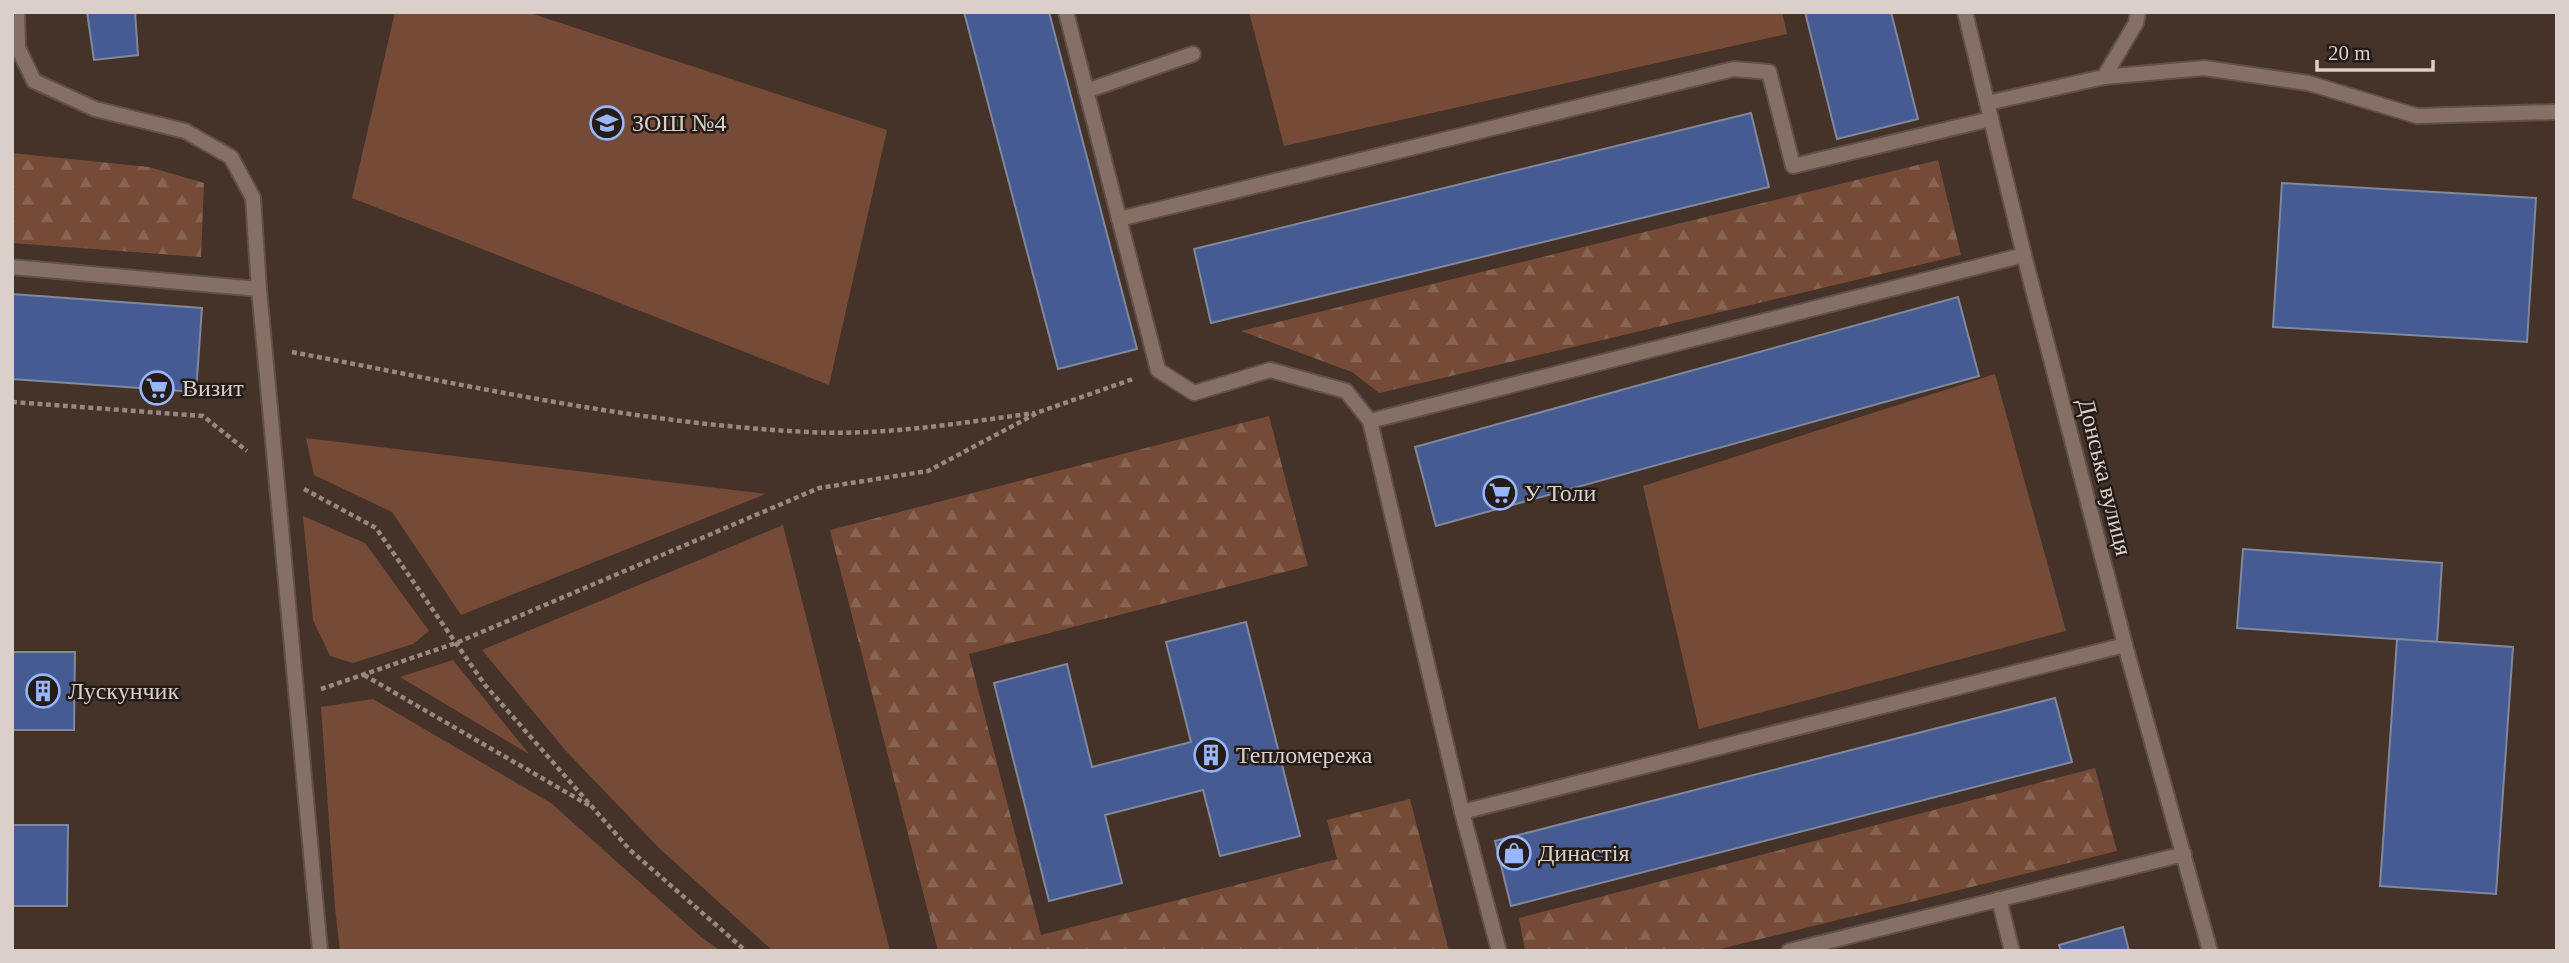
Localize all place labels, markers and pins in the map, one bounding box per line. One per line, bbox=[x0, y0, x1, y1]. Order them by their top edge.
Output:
school or university icon: ЗОШ №4 bbox=[588, 104, 626, 142]
place label: ЗОШ №4 bbox=[632, 110, 726, 136]
supermarket icon: Визит bbox=[138, 369, 176, 407]
place label: Визит bbox=[182, 375, 244, 401]
supermarket icon: У Толи bbox=[1481, 474, 1519, 512]
place label: У Толи bbox=[1524, 480, 1597, 506]
building icon: Лускунчик bbox=[24, 672, 62, 710]
place label: Лускунчик bbox=[68, 678, 179, 704]
building icon: Тепломережа bbox=[1192, 736, 1230, 774]
place label: Тепломережа bbox=[1236, 742, 1373, 768]
shop icon: Династія bbox=[1495, 834, 1533, 872]
place label: Династія bbox=[1538, 840, 1630, 866]

